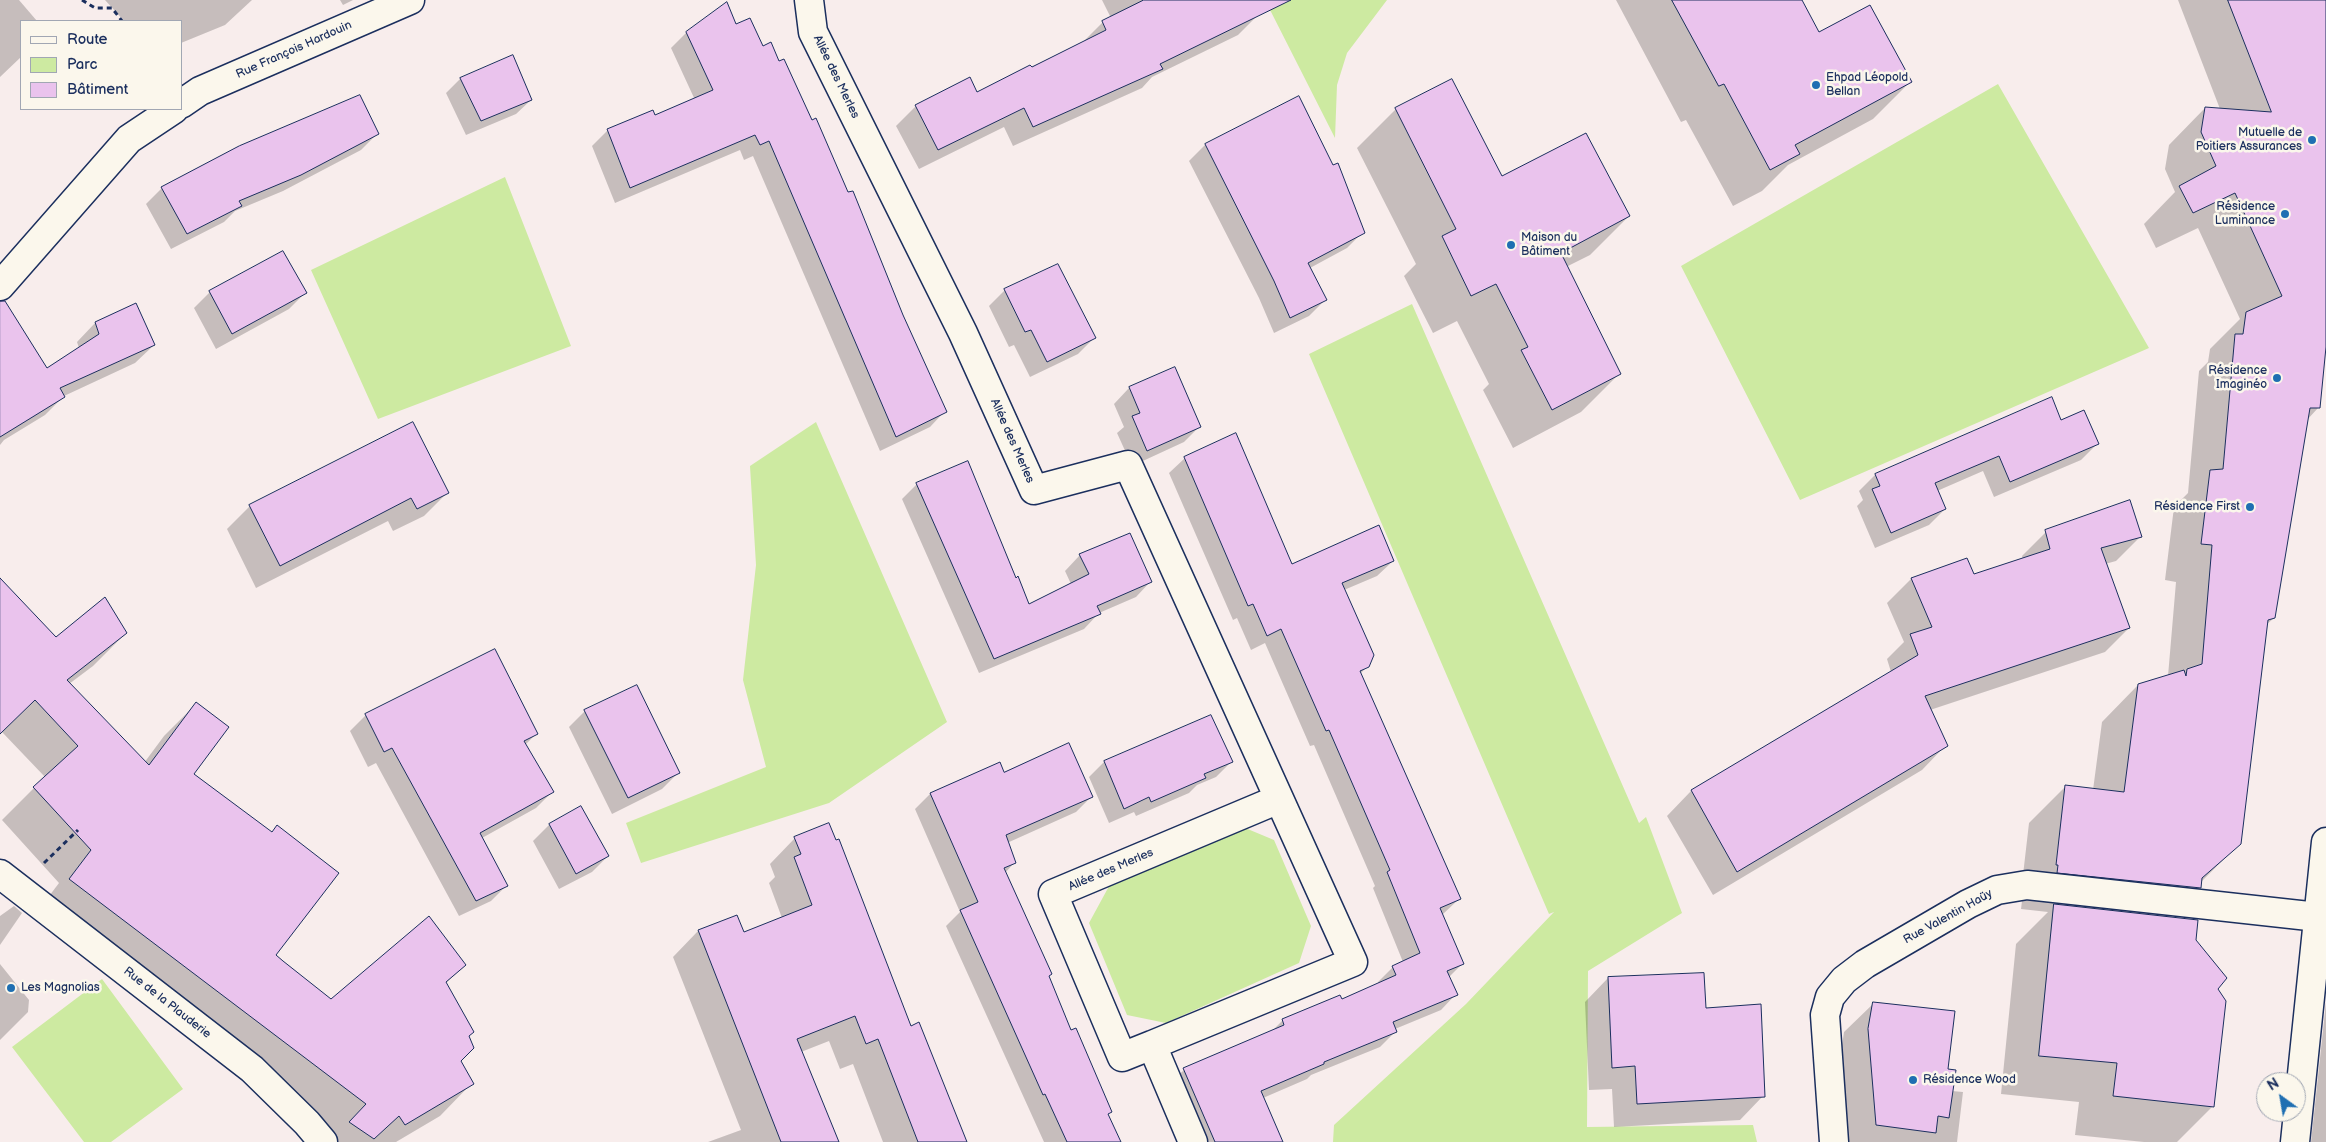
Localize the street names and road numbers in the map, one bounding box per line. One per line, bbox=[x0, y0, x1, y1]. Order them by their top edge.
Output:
street label: Rue François Hardouin bbox=[234, 18, 354, 82]
street label: Allée des Merles bbox=[810, 33, 862, 121]
street label: Allée des Merles bbox=[987, 397, 1037, 485]
street label: Allée des Merles bbox=[1066, 846, 1156, 894]
street label: Rue Valentin Haüy bbox=[1901, 887, 1995, 947]
street label: Rue de la Plauderie bbox=[120, 964, 214, 1042]

